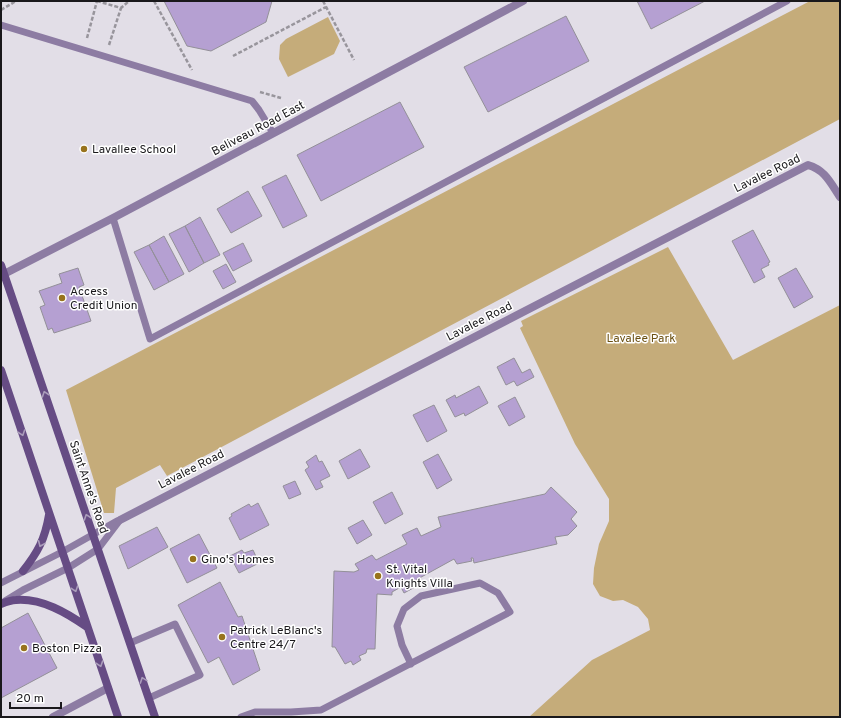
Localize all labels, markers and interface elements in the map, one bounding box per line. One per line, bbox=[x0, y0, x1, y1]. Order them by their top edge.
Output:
street label: Beliveau Road East bbox=[209, 98, 308, 160]
place label: Lavallee School bbox=[92, 142, 176, 158]
marker: Lavallee School bbox=[79, 144, 89, 154]
street label: Lavalee Road bbox=[732, 151, 803, 197]
place label: Access Credit Union bbox=[70, 284, 137, 314]
marker: Access Credit Union bbox=[57, 293, 67, 303]
street label: Lavalee Road bbox=[444, 298, 515, 345]
park label: Lavalee Park bbox=[606, 331, 676, 347]
one-way arrow bbox=[42, 391, 50, 398]
one-way arrow bbox=[18, 430, 26, 437]
street label: Saint Anne's Road bbox=[65, 439, 111, 536]
street label: Lavalee Road bbox=[156, 446, 227, 493]
one-way arrow bbox=[84, 514, 92, 521]
one-way arrow bbox=[38, 539, 46, 547]
place label: Gino's Homes bbox=[201, 552, 274, 568]
marker: Gino's Homes bbox=[188, 554, 198, 564]
place label: St. Vital Knights Villa bbox=[386, 562, 453, 592]
marker: St. Vital Knights Villa bbox=[373, 571, 383, 581]
one-way arrow bbox=[70, 585, 78, 592]
place label: Patrick LeBlanc's Centre 24/7 bbox=[230, 623, 322, 653]
marker: Patrick LeBlanc's Centre 24/7 bbox=[217, 632, 227, 642]
place label: Boston Pizza bbox=[32, 641, 102, 657]
marker: Boston Pizza bbox=[19, 643, 29, 653]
one-way arrow bbox=[95, 660, 104, 667]
one-way arrow bbox=[139, 677, 147, 684]
scale bar bbox=[10, 684, 61, 710]
text: 20 m bbox=[16, 691, 44, 707]

